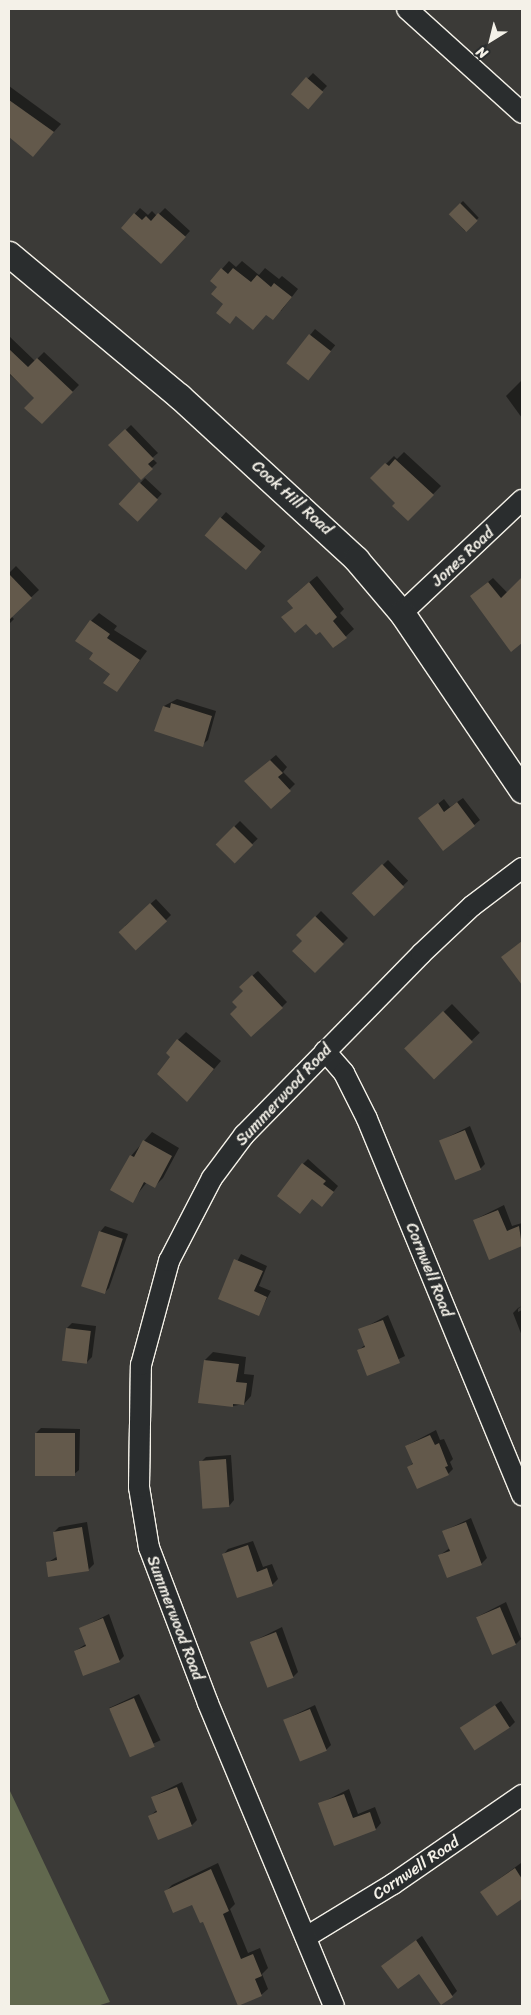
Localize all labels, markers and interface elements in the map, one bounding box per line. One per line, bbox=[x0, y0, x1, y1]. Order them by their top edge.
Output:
north arrow bbox=[466, 15, 516, 65]
text: N bbox=[471, 40, 493, 66]
street label: Cook Hill Road bbox=[248, 457, 336, 539]
street label: Jones Road bbox=[428, 523, 498, 591]
street label: Summerwood Road bbox=[232, 1040, 336, 1150]
street label: Cornwell Road bbox=[401, 1220, 457, 1320]
street label: Summerwood Road bbox=[142, 1553, 208, 1683]
street label: Cornwell Road bbox=[369, 1832, 463, 1904]

